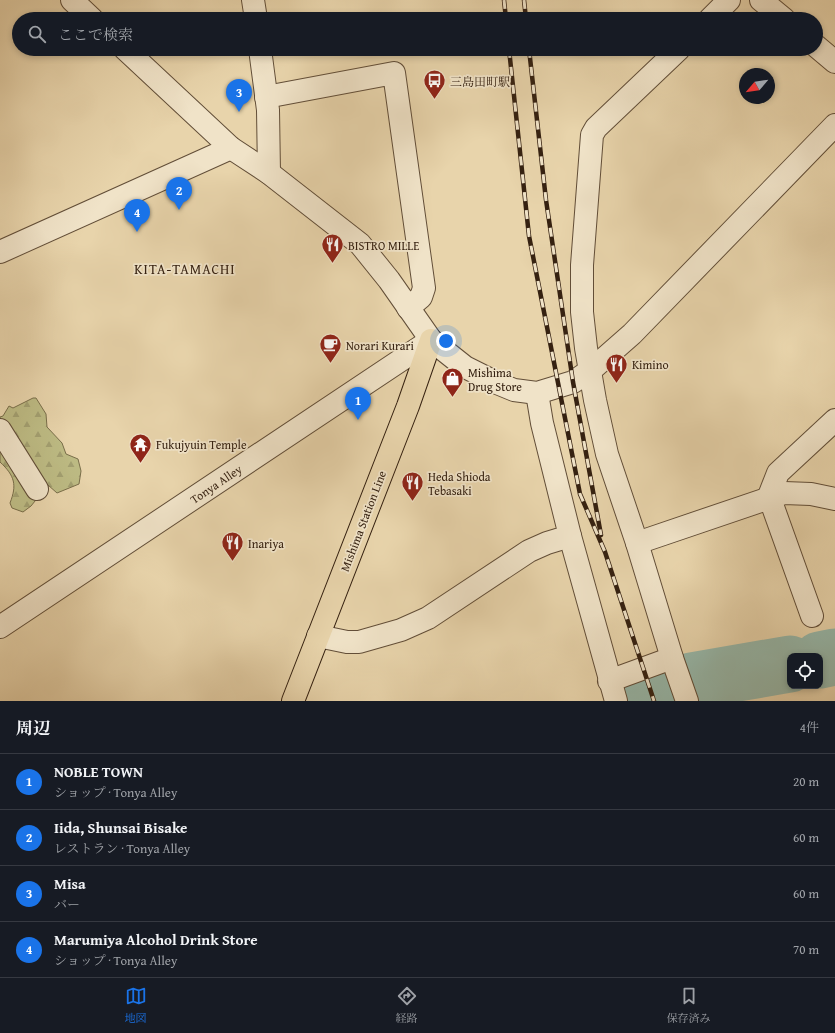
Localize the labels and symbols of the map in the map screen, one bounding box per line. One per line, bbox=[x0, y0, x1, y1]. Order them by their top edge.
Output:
bus stop icon: 三島田町駅 bbox=[421, 68, 447, 101]
north arrow bbox=[739, 68, 775, 104]
place label: 三島田町駅 bbox=[450, 73, 510, 90]
pin: 3 bbox=[226, 79, 252, 112]
pin: 2 bbox=[166, 177, 192, 210]
pin: 4 bbox=[124, 199, 150, 232]
restaurant icon: BISTRO MILLE bbox=[320, 232, 346, 265]
place label: BISTRO MILLE bbox=[348, 237, 419, 254]
district label: KITA-TAMACHI bbox=[134, 259, 236, 279]
your location bbox=[436, 331, 456, 351]
cafe icon: Norari Kurari bbox=[317, 332, 343, 365]
place label: Norari Kurari bbox=[346, 337, 414, 354]
restaurant icon: Kimino bbox=[604, 351, 630, 384]
place label: Kimino bbox=[632, 356, 669, 373]
place label: Mishima Drug Store bbox=[468, 364, 522, 395]
shop icon: Mishima Drug Store bbox=[440, 366, 466, 399]
pin: 1 bbox=[345, 387, 371, 420]
temple icon: Fukujyuin Temple bbox=[128, 431, 154, 464]
place label: Fukujyuin Temple bbox=[156, 436, 247, 453]
street label: Tonya Alley bbox=[187, 460, 245, 508]
street label: Mishima Station Line bbox=[336, 468, 390, 574]
place label: Heda Shioda Tebasaki bbox=[428, 468, 491, 499]
restaurant icon: Heda Shioda Tebasaki bbox=[399, 470, 425, 503]
restaurant icon: Inariya bbox=[219, 530, 245, 563]
place label: Inariya bbox=[248, 535, 284, 552]

